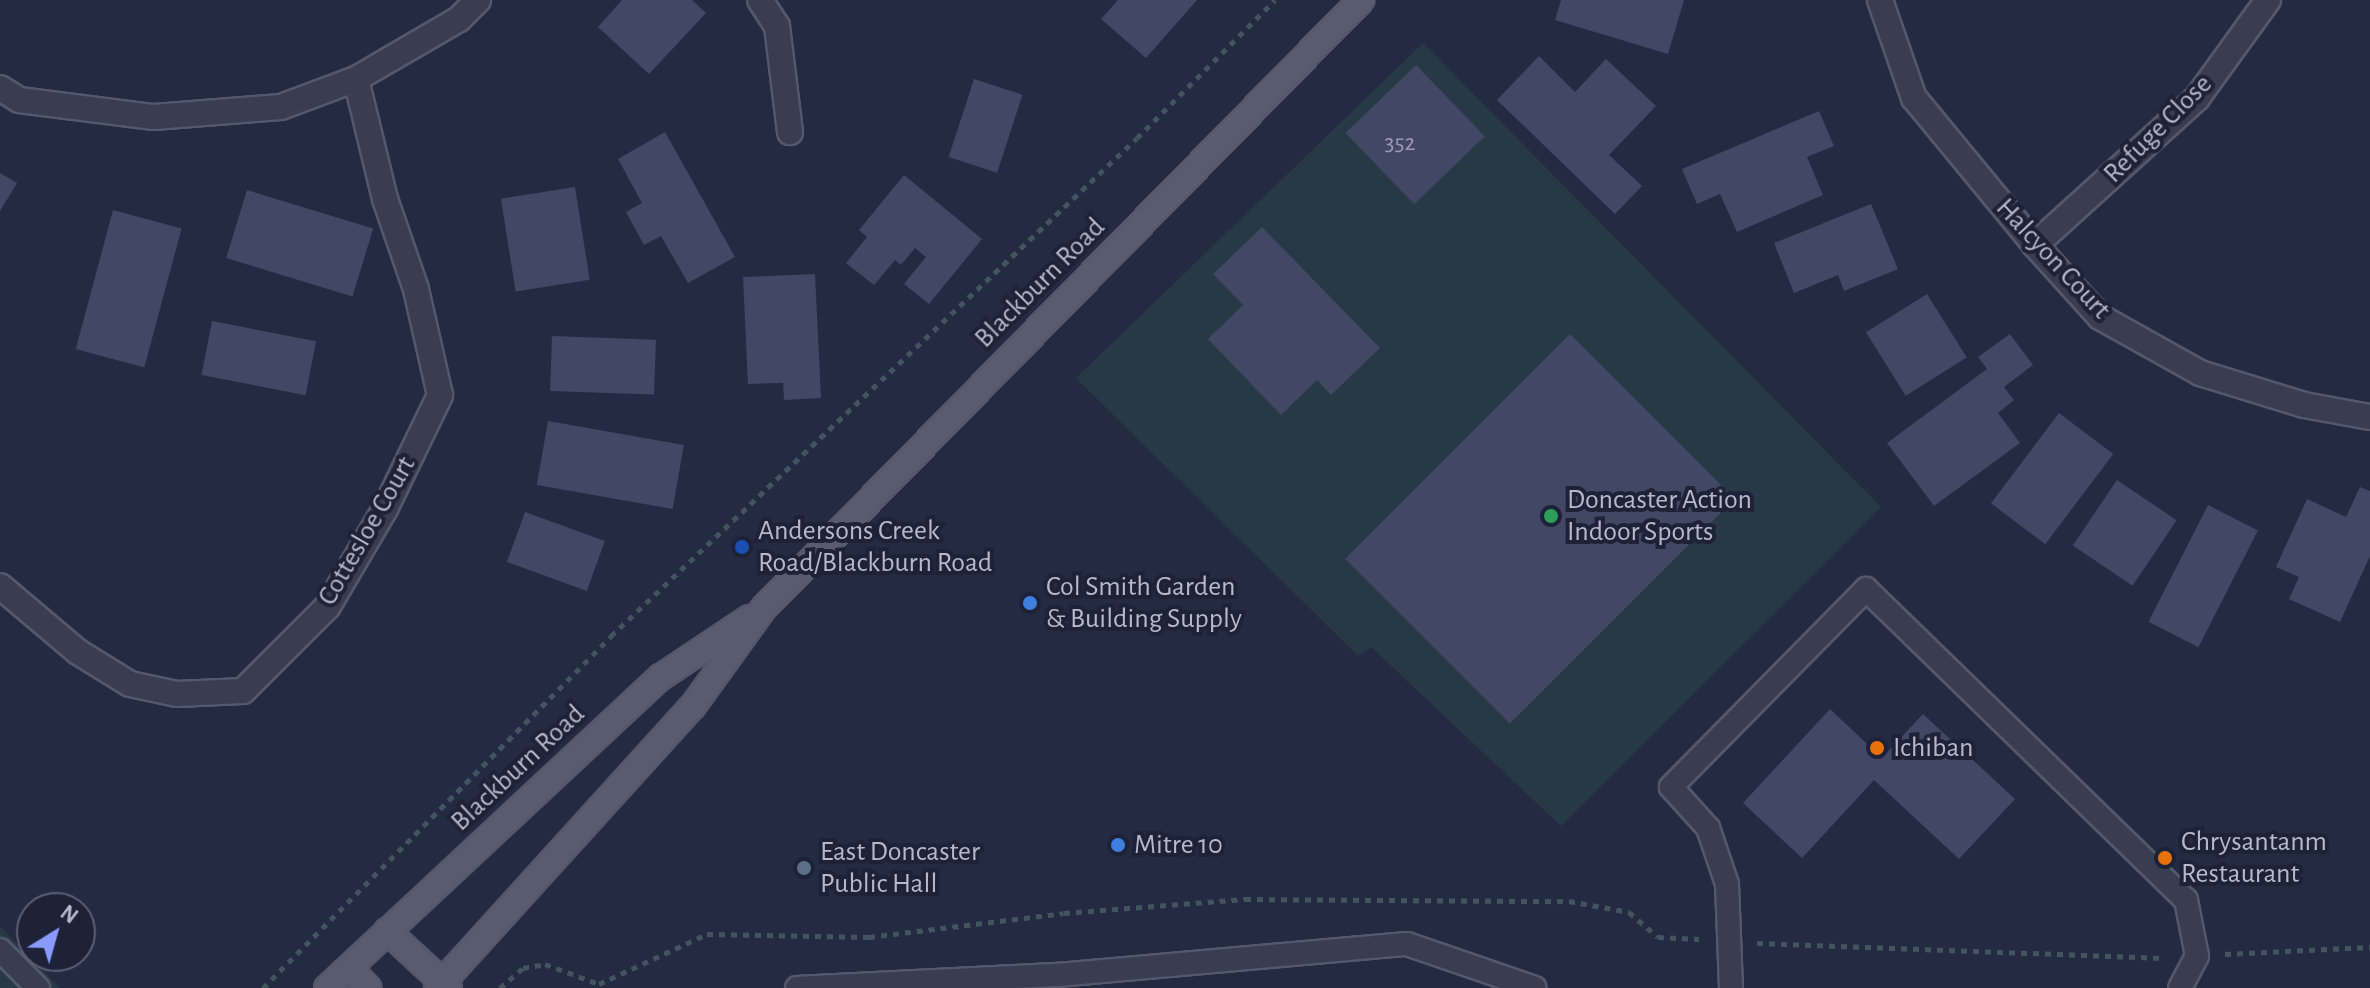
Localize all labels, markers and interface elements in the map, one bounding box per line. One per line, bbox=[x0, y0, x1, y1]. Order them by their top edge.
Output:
street label: Refuge Close bbox=[2097, 68, 2219, 190]
house number: 352 bbox=[1385, 130, 1415, 158]
street label: Halcyon Court bbox=[1989, 192, 2117, 326]
street label: Blackburn Road bbox=[968, 211, 1112, 355]
street label: Cottesloe Court bbox=[311, 451, 423, 611]
place label: Doncaster Action Indoor Sports bbox=[1567, 483, 1752, 549]
marker: Doncaster Action Indoor Sports bbox=[1542, 507, 1560, 525]
place label: Andersons Creek Road/Blackburn Road bbox=[758, 514, 992, 580]
marker: Andersons Creek Road/Blackburn Road bbox=[733, 538, 751, 556]
place label: Col Smith Garden & Building Supply bbox=[1046, 570, 1242, 636]
marker: Col Smith Garden & Building Supply bbox=[1021, 594, 1039, 612]
street label: Blackburn Road bbox=[444, 698, 592, 838]
place label: Ichiban bbox=[1893, 731, 1974, 765]
marker: Ichiban bbox=[1868, 739, 1886, 757]
place label: Chrysantanm Restaurant bbox=[2181, 825, 2327, 891]
place label: Mitre 10 bbox=[1134, 828, 1223, 862]
place label: East Doncaster Public Hall bbox=[820, 835, 980, 901]
marker: Mitre 10 bbox=[1109, 836, 1127, 854]
marker: Chrysantanm Restaurant bbox=[2156, 849, 2174, 867]
marker: East Doncaster Public Hall bbox=[795, 859, 813, 877]
north arrow bbox=[16, 892, 96, 972]
text: N bbox=[57, 901, 82, 928]

